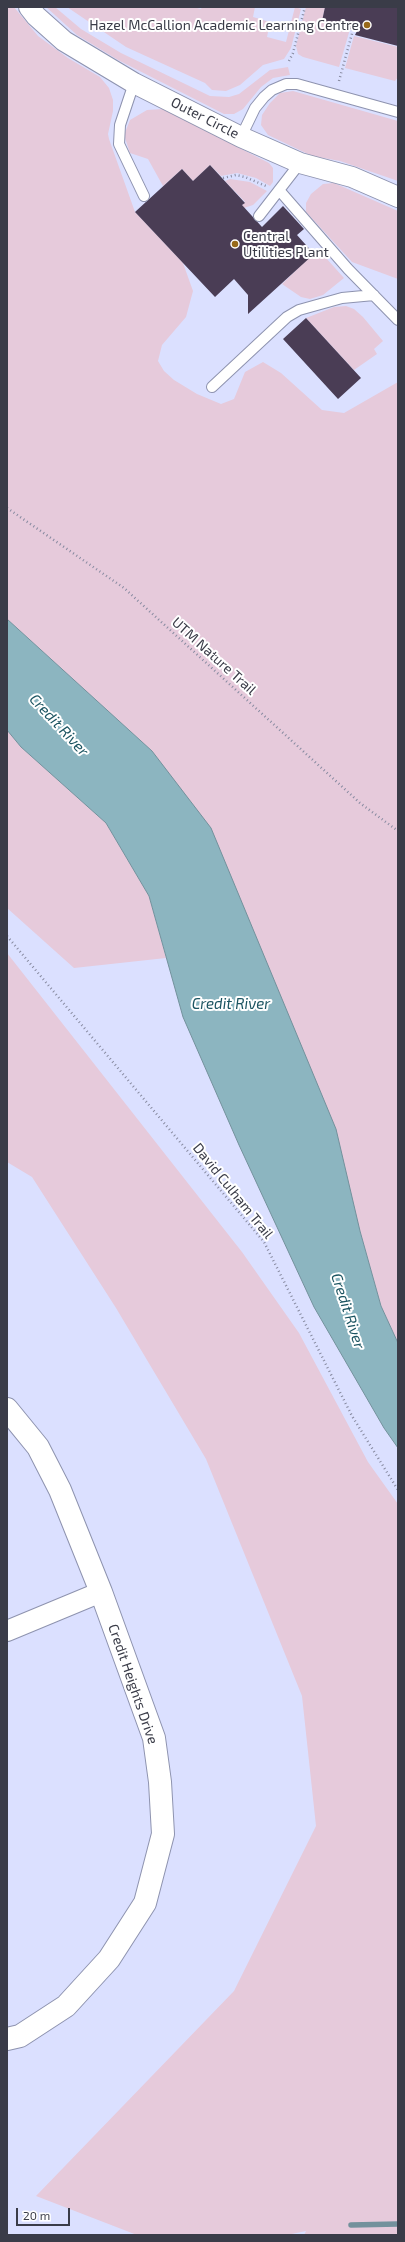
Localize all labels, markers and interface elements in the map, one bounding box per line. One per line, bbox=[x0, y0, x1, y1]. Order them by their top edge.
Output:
place label: Hazel McCallion Academic Learning Centre bbox=[89, 17, 359, 33]
marker: Hazel McCallion Academic Learning Centre bbox=[362, 20, 372, 30]
street label: Outer Circle bbox=[168, 94, 242, 142]
place label: Central Utilities Plant bbox=[243, 228, 329, 260]
marker: Central Utilities Plant bbox=[230, 239, 240, 249]
street label: UTM Nature Trail bbox=[168, 614, 260, 698]
water label: Credit River bbox=[26, 690, 92, 760]
water label: Credit River bbox=[192, 995, 270, 1013]
street label: David Culham Trail bbox=[189, 1140, 277, 1242]
water label: Credit River bbox=[327, 1271, 369, 1351]
street label: Credit Heights Drive bbox=[105, 1622, 161, 1746]
scale bar bbox=[18, 2200, 72, 2226]
text: 20 m bbox=[23, 2208, 50, 2222]

